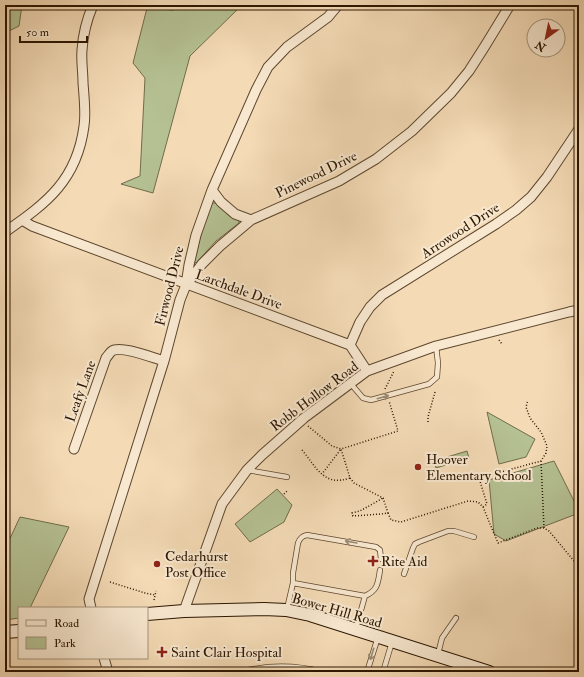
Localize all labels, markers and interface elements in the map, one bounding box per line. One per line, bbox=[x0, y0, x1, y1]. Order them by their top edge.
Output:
scale bar bbox=[20, 18, 87, 44]
north arrow bbox=[526, 18, 566, 58]
text: 50 m bbox=[26, 25, 50, 40]
text: N bbox=[532, 37, 549, 55]
street label: Pinewood Drive bbox=[273, 147, 360, 202]
street label: Arrowood Drive bbox=[417, 199, 503, 263]
street label: Firwood Drive bbox=[151, 244, 188, 328]
street label: Larchdale Drive bbox=[193, 266, 285, 313]
street label: Leafy Lane bbox=[61, 358, 100, 425]
street label: Robb Hollow Road bbox=[267, 358, 362, 435]
one-way arrow bbox=[376, 393, 389, 400]
place label: Hoover Elementary School bbox=[426, 451, 532, 485]
marker: Hoover Elementary School bbox=[413, 462, 423, 472]
one-way arrow bbox=[345, 538, 358, 546]
place label: Cedarhurst Post Office bbox=[165, 548, 228, 581]
place label: Rite Aid bbox=[381, 553, 428, 570]
marker: Rite Aid bbox=[368, 556, 378, 566]
marker: Cedarhurst Post Office bbox=[152, 559, 162, 569]
street label: Bower Hill Road bbox=[290, 589, 384, 631]
legend bbox=[18, 607, 148, 659]
text: Road bbox=[54, 616, 79, 631]
text: Park bbox=[54, 636, 76, 651]
place label: Saint Clair Hospital bbox=[171, 644, 282, 662]
marker: Saint Clair Hospital bbox=[156, 646, 168, 658]
one-way arrow bbox=[368, 648, 375, 661]

